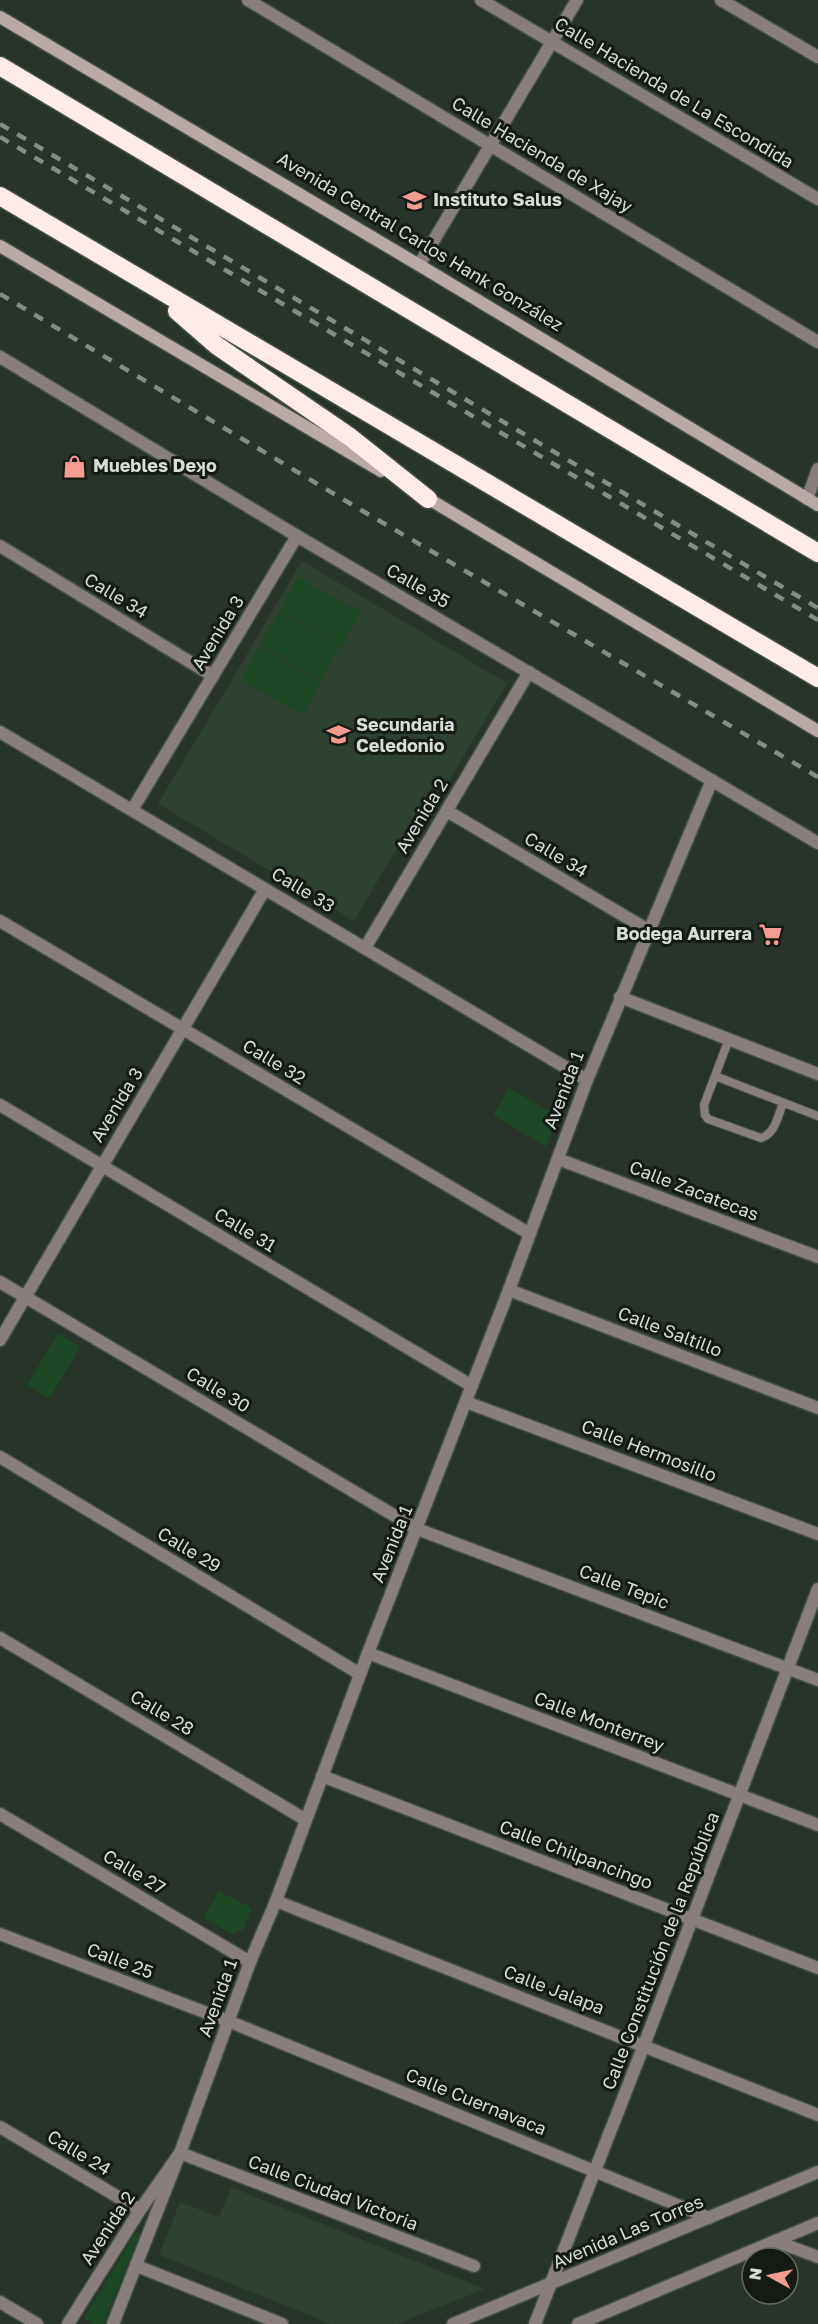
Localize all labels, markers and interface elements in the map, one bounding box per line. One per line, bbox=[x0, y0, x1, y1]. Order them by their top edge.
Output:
street label: Calle Hacienda de La Escondida bbox=[551, 12, 798, 172]
street label: Calle Hacienda de Xajay bbox=[448, 91, 637, 217]
street label: Avenida Central Carlos Hank González bbox=[274, 147, 567, 335]
school or university icon: Instituto Salus bbox=[402, 187, 428, 213]
place label: Instituto Salus bbox=[433, 188, 562, 210]
shop icon: Muebles Deʞo bbox=[62, 453, 88, 479]
place label: Muebles Deʞo bbox=[93, 454, 217, 476]
street label: Calle 35 bbox=[383, 558, 454, 612]
street label: Calle 34 bbox=[81, 568, 152, 623]
street label: Avenida 3 bbox=[186, 591, 248, 674]
place label: Secundaria Celedonio bbox=[356, 713, 455, 756]
school or university icon: Secundaria Celedonio bbox=[325, 722, 351, 748]
street label: Avenida 2 bbox=[390, 774, 452, 857]
street label: Calle 34 bbox=[521, 827, 592, 882]
street label: Calle 33 bbox=[268, 862, 339, 917]
supermarket icon: Bodega Aurrera bbox=[757, 921, 783, 947]
place label: Bodega Aurrera bbox=[616, 922, 752, 944]
street label: Calle 32 bbox=[239, 1034, 310, 1089]
street label: Avenida 1 bbox=[538, 1047, 588, 1132]
street label: Avenida 3 bbox=[85, 1063, 147, 1146]
street label: Calle Zacatecas bbox=[627, 1155, 762, 1225]
street label: Calle 31 bbox=[211, 1202, 281, 1256]
street label: Calle Saltillo bbox=[615, 1301, 726, 1361]
street label: Calle 30 bbox=[183, 1362, 254, 1417]
street label: Calle Hermosillo bbox=[579, 1414, 720, 1486]
street label: Avenida 1 bbox=[366, 1501, 417, 1586]
street label: Calle 29 bbox=[154, 1522, 225, 1577]
street label: Calle Tepic bbox=[576, 1559, 673, 1613]
street label: Calle 28 bbox=[127, 1685, 198, 1740]
street label: Calle Monterrey bbox=[531, 1686, 667, 1756]
street label: Calle Constitución de la República bbox=[597, 1809, 723, 2093]
street label: Calle Chilpancingo bbox=[497, 1815, 656, 1893]
street label: Calle 27 bbox=[99, 1844, 170, 1898]
street label: Calle 25 bbox=[84, 1937, 157, 1983]
street label: Avenida 1 bbox=[193, 1955, 241, 2040]
street label: Calle Jalapa bbox=[501, 1960, 608, 2018]
street label: Calle Cuernavaca bbox=[403, 2063, 550, 2139]
street label: Calle 24 bbox=[44, 2125, 115, 2180]
street label: Calle Ciudad Victoria bbox=[245, 2150, 421, 2235]
street label: Avenida 2 bbox=[75, 2187, 139, 2268]
street label: Avenida Las Torres bbox=[549, 2189, 706, 2273]
north arrow bbox=[740, 2246, 800, 2306]
text: N bbox=[744, 2266, 766, 2281]

